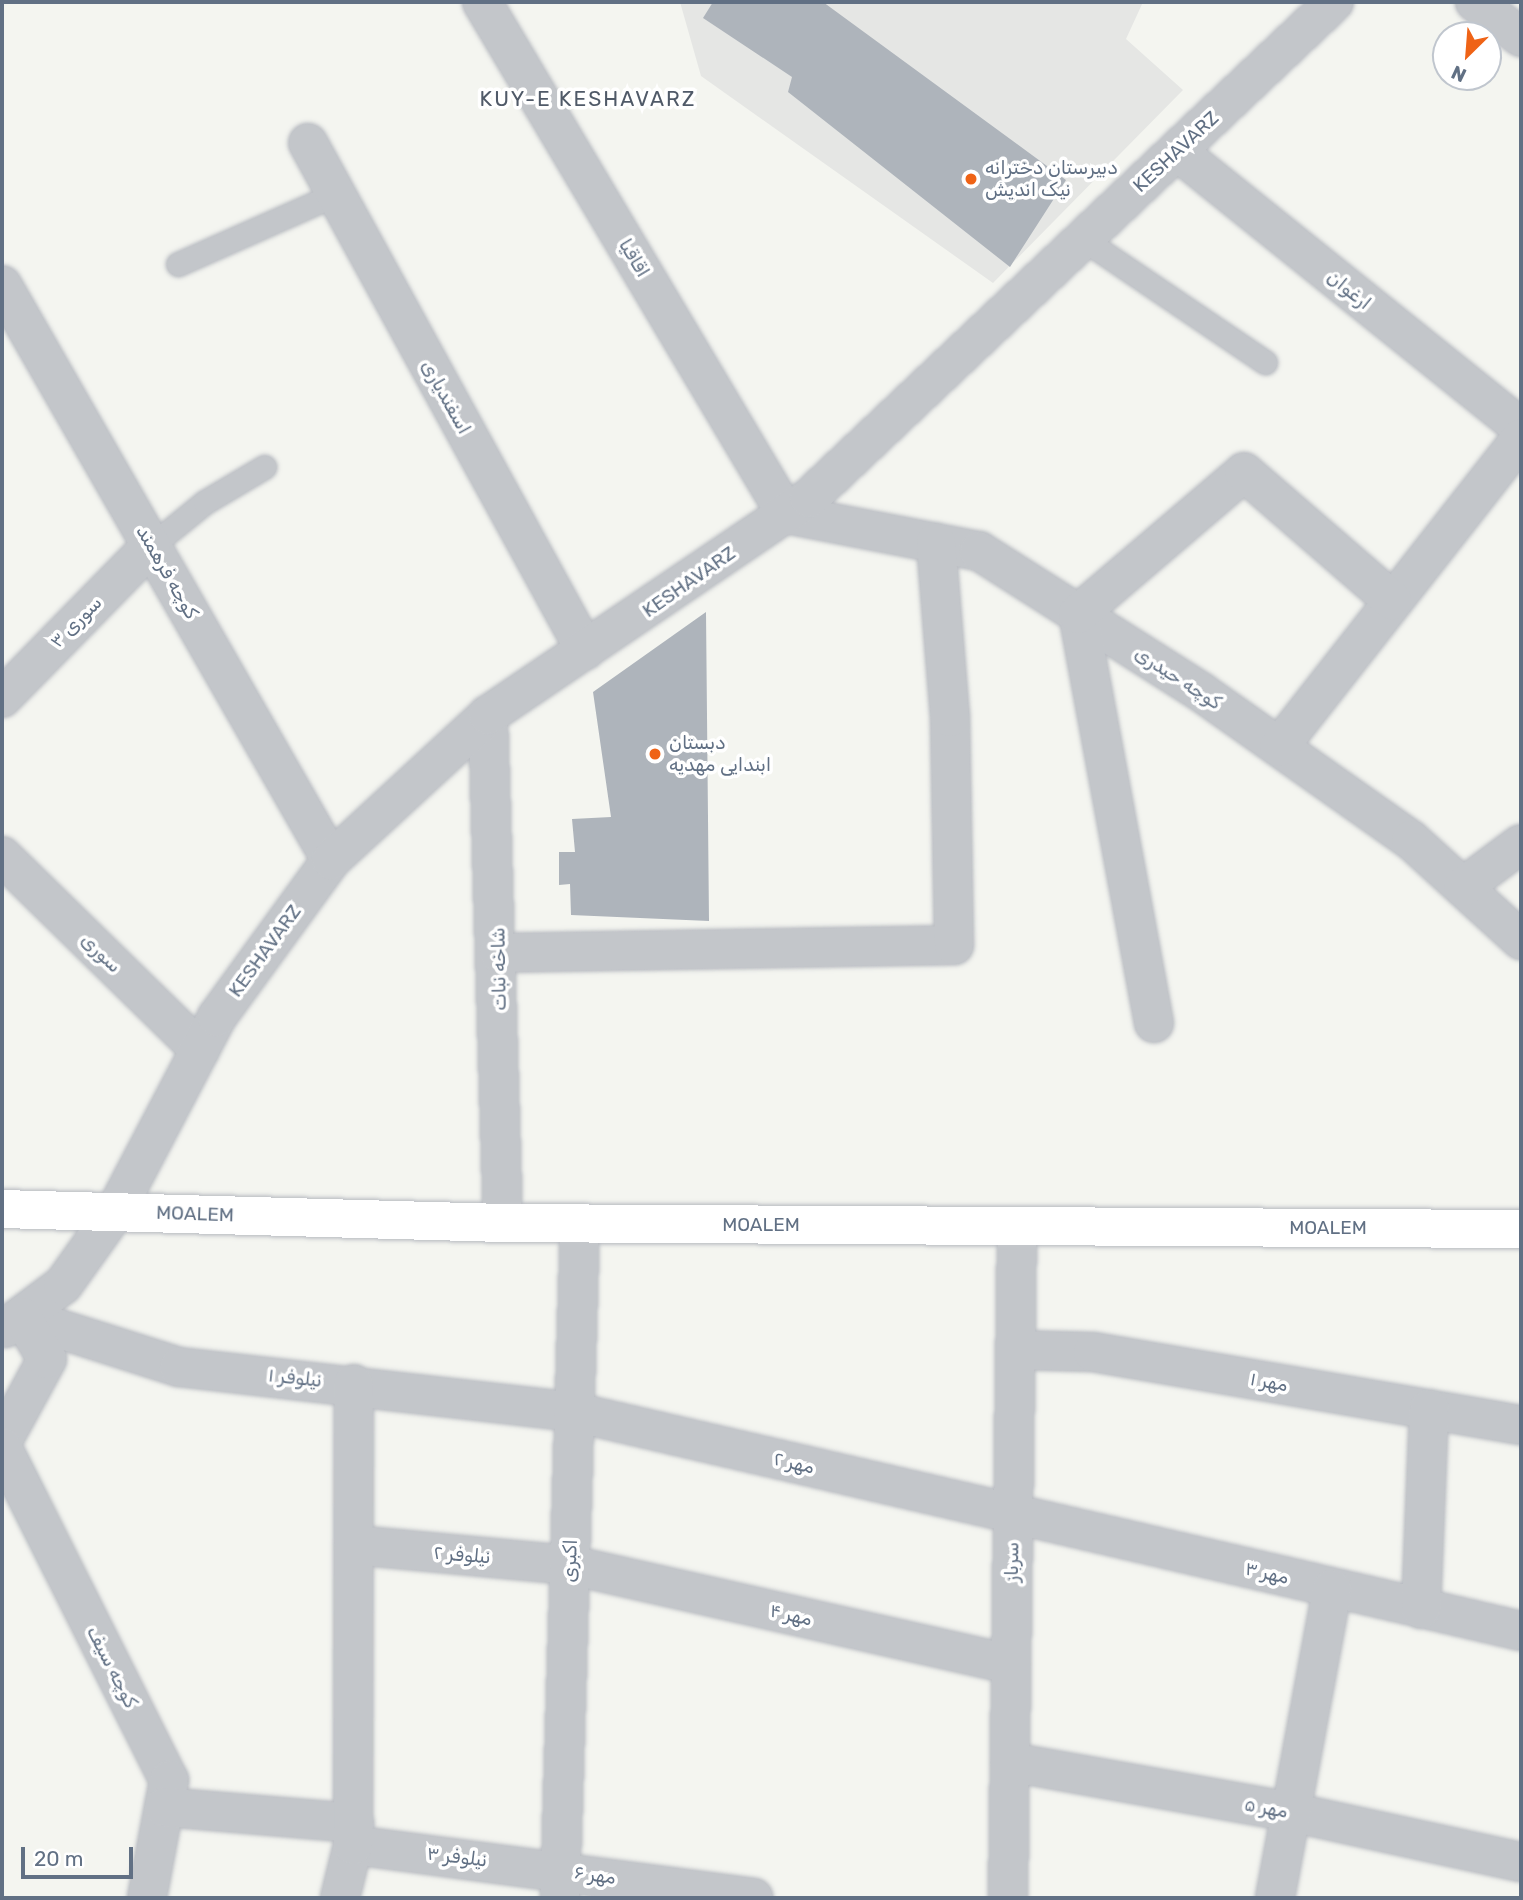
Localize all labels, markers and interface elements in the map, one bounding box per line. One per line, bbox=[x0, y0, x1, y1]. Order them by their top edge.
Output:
north arrow bbox=[1432, 21, 1502, 91]
text: N bbox=[1448, 60, 1470, 87]
district label: KUY-E KESHAVARZ bbox=[481, 86, 695, 112]
street label: KESHAVARZ bbox=[1129, 107, 1223, 197]
place label: دبیرستان دخترانه نیک اندیش bbox=[985, 157, 1118, 201]
marker: دبیرستان دخترانه نیک اندیش bbox=[963, 171, 979, 187]
street label: اقاقیا bbox=[614, 235, 654, 281]
street label: ارغوان bbox=[1322, 265, 1376, 315]
street label: اسفندیاری bbox=[416, 356, 476, 438]
street label: کوچه فرهمند bbox=[131, 521, 203, 623]
street label: KESHAVARZ bbox=[638, 542, 740, 622]
street label: سوری ۳ bbox=[45, 591, 107, 653]
street label: کوچه حیدری bbox=[1130, 642, 1226, 714]
place label: دبستان ابندایی مهدیه bbox=[669, 732, 771, 776]
marker: دبستان ابندایی مهدیه bbox=[647, 746, 663, 762]
street label: KESHAVARZ bbox=[224, 901, 306, 1001]
street label: شاخه نبات bbox=[487, 927, 511, 1011]
street label: سوری bbox=[76, 929, 126, 977]
street label: MOALEM bbox=[156, 1201, 234, 1227]
street label: MOALEM bbox=[722, 1214, 800, 1236]
street label: MOALEM bbox=[1289, 1217, 1367, 1239]
street label: نیلوفر ۱ bbox=[267, 1364, 323, 1392]
street label: مهر ۱ bbox=[1248, 1367, 1290, 1397]
street label: مهر ۲ bbox=[771, 1447, 817, 1479]
street label: اکبری bbox=[558, 1539, 582, 1583]
street label: نیلوفر ۲ bbox=[432, 1541, 492, 1569]
street label: سرباز bbox=[1000, 1542, 1024, 1582]
street label: مهر ۳ bbox=[1243, 1557, 1291, 1589]
street label: مهر ۴ bbox=[768, 1599, 814, 1631]
street label: کوچه سیف bbox=[82, 1622, 142, 1712]
street label: مهر ۵ bbox=[1242, 1793, 1290, 1823]
scale bar bbox=[24, 1834, 136, 1878]
street label: نیلوفر ۳ bbox=[426, 1842, 488, 1872]
text: 20 m bbox=[34, 1846, 83, 1871]
street label: مهر ۶ bbox=[573, 1861, 617, 1889]

